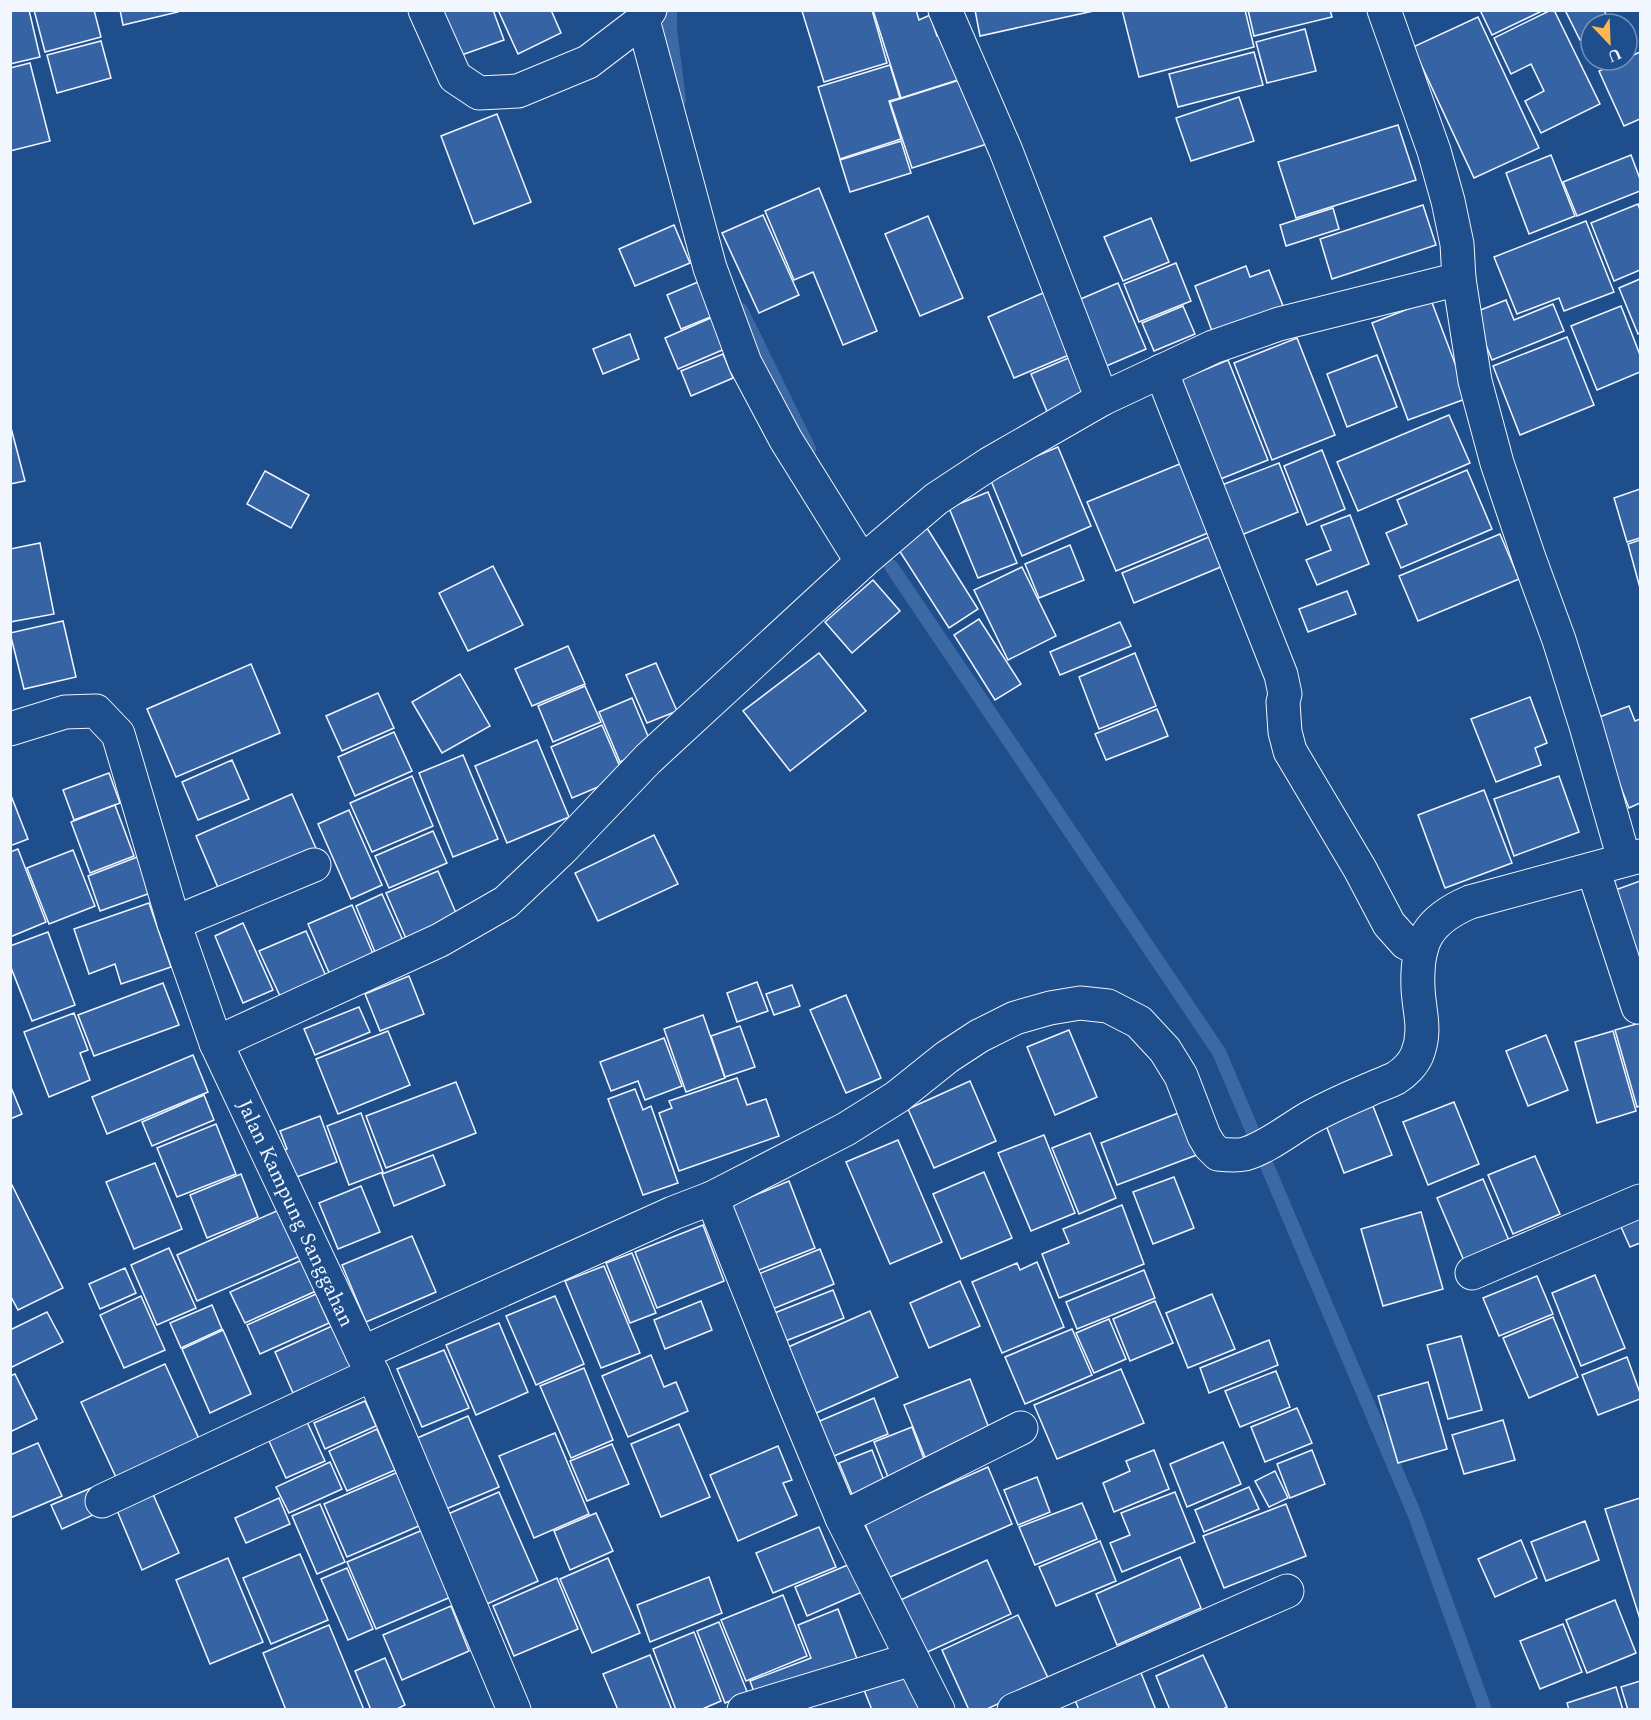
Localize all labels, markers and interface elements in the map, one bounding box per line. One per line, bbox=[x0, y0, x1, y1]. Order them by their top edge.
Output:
north arrow bbox=[1579, 12, 1639, 72]
text: U bbox=[1604, 41, 1625, 69]
street label: Jalan Kampung Sanggahan bbox=[228, 1094, 362, 1333]

